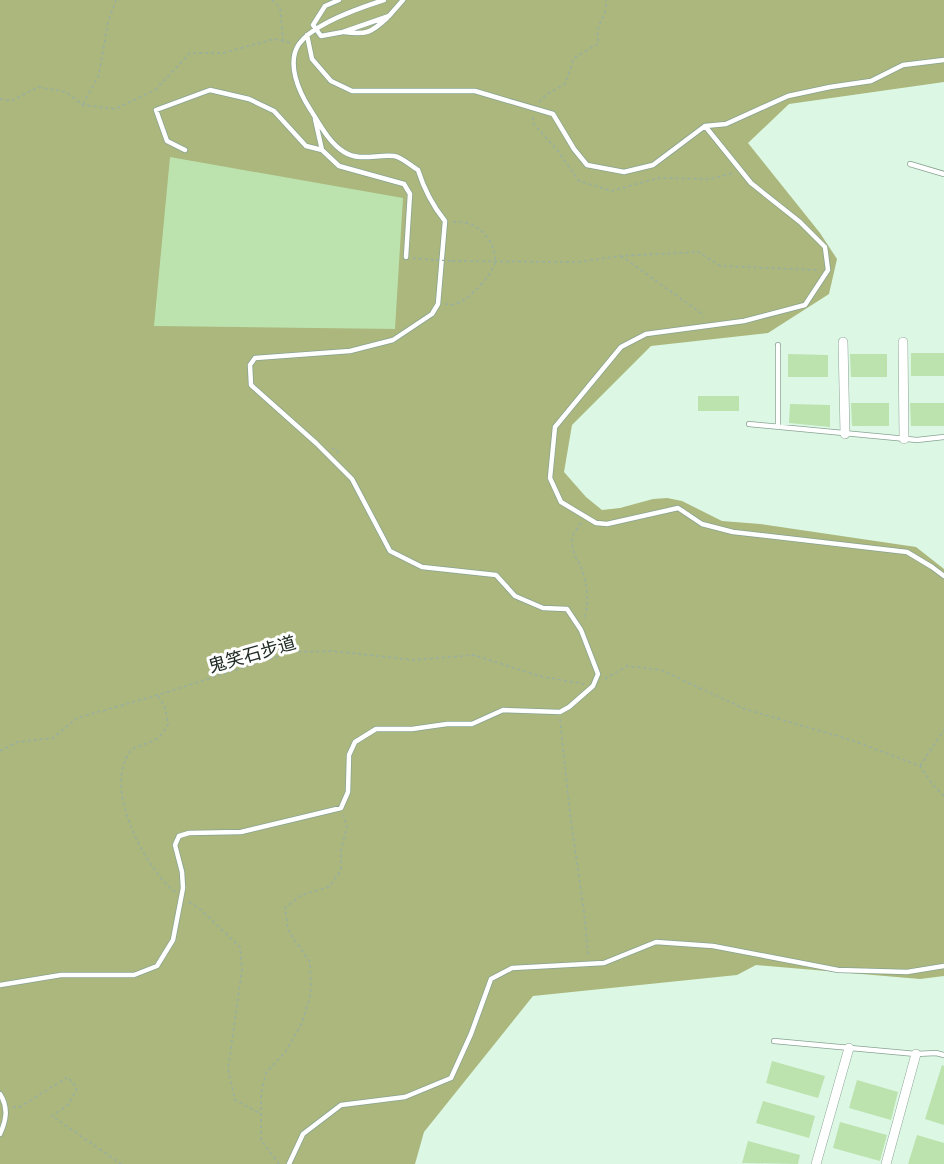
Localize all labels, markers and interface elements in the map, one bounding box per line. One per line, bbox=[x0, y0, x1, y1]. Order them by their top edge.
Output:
street label: 鬼笑石步道 bbox=[205, 630, 299, 678]

